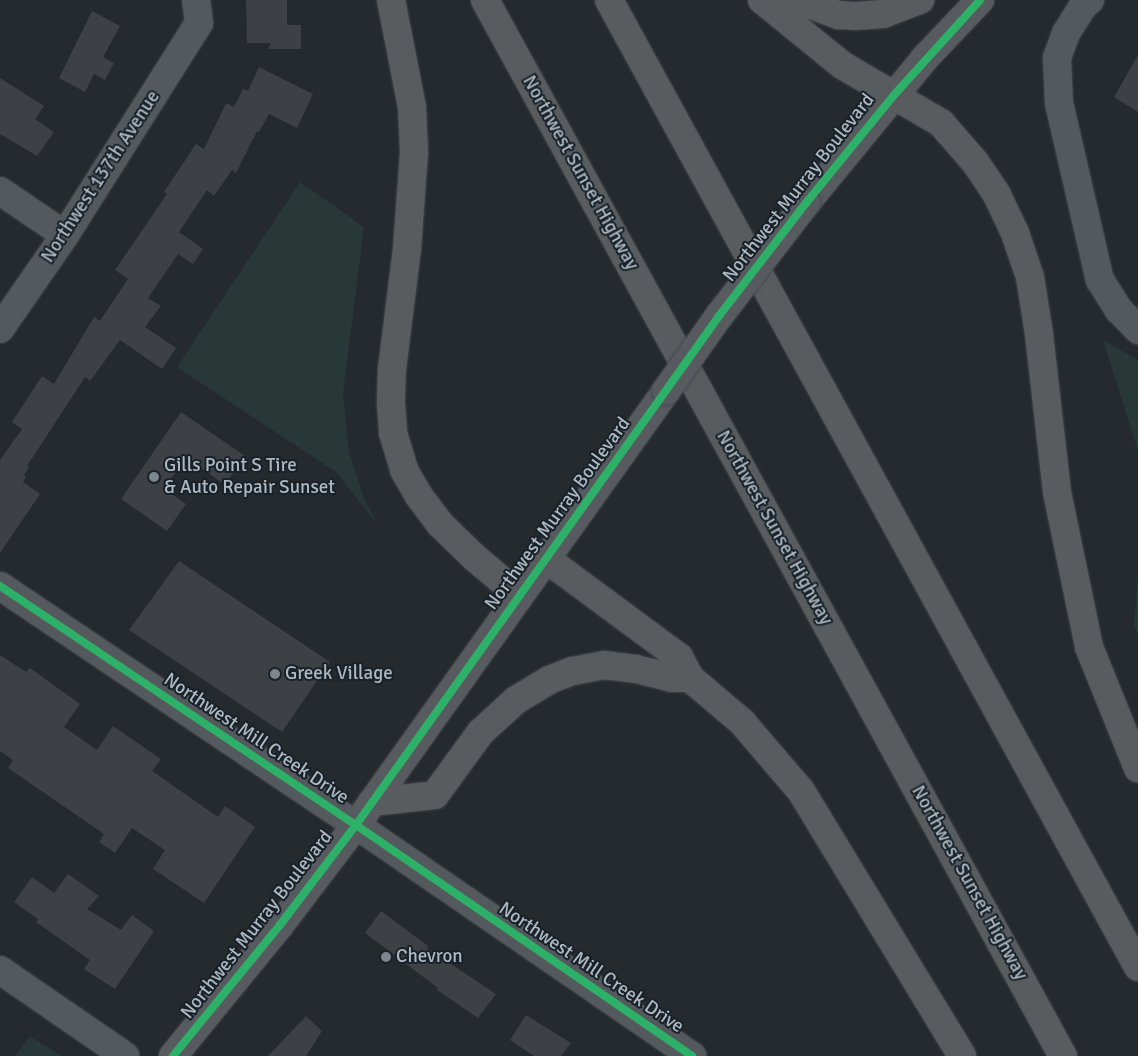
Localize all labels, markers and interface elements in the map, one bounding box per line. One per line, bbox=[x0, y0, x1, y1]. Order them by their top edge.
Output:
street label: Northwest Sunset Highway bbox=[517, 72, 643, 274]
street label: Northwest 137th Avenue bbox=[37, 87, 165, 267]
street label: Northwest Murray Boulevard bbox=[718, 89, 880, 287]
street label: Northwest Murray Boulevard bbox=[480, 413, 636, 615]
street label: Northwest Sunset Highway bbox=[711, 427, 837, 629]
place label: Gills Point S Tire & Auto Repair Sunset bbox=[164, 455, 335, 499]
marker: Gills Point S Tire & Auto Repair Sunset bbox=[148, 471, 160, 483]
place label: Greek Village bbox=[285, 663, 393, 685]
marker: Greek Village bbox=[269, 668, 281, 680]
street label: Northwest Mill Creek Drive bbox=[159, 669, 353, 809]
street label: Northwest Sunset Highway bbox=[906, 782, 1032, 984]
street label: Northwest Murray Boulevard bbox=[176, 826, 338, 1024]
street label: Northwest Mill Creek Drive bbox=[494, 898, 688, 1038]
place label: Chevron bbox=[396, 946, 463, 968]
marker: Chevron bbox=[380, 951, 392, 963]

